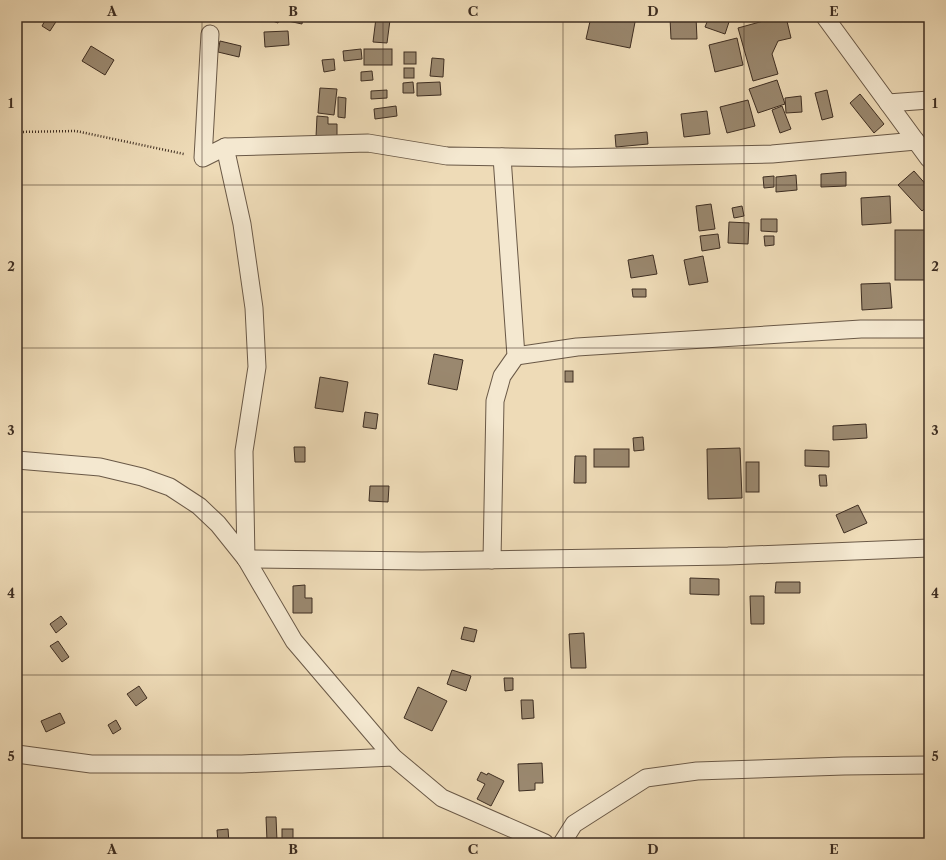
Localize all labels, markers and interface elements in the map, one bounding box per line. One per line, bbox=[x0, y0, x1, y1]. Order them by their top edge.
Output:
text: A bbox=[106, 3, 118, 19]
text: B bbox=[288, 3, 298, 19]
text: C bbox=[468, 3, 478, 19]
text: D bbox=[647, 3, 659, 19]
text: E bbox=[829, 3, 839, 19]
text: 1 bbox=[8, 95, 14, 111]
text: 1 bbox=[932, 95, 938, 111]
text: 2 bbox=[7, 258, 15, 274]
text: 2 bbox=[931, 258, 939, 274]
text: 3 bbox=[7, 422, 15, 438]
text: 3 bbox=[931, 422, 939, 438]
text: 4 bbox=[7, 585, 15, 601]
text: 4 bbox=[931, 585, 939, 601]
text: 5 bbox=[7, 748, 15, 764]
text: 5 bbox=[931, 748, 939, 764]
text: A bbox=[106, 841, 118, 857]
text: B bbox=[288, 841, 298, 857]
text: C bbox=[468, 841, 478, 857]
text: D bbox=[647, 841, 659, 857]
text: E bbox=[829, 841, 839, 857]

